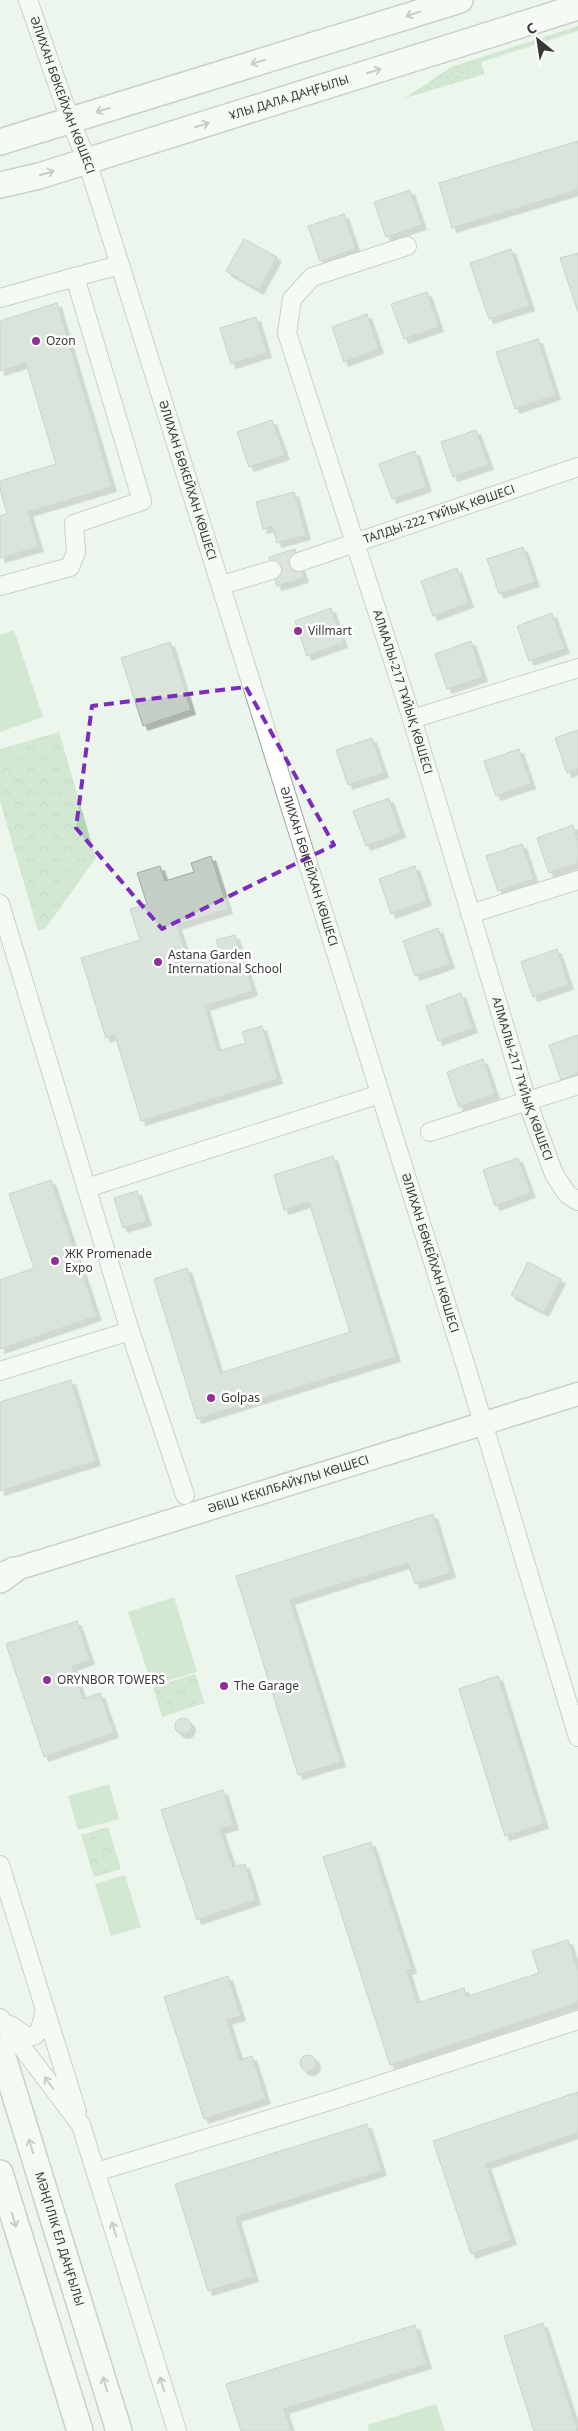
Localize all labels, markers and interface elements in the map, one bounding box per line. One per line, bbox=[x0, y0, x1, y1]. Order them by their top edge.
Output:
one-way arrow bbox=[406, 10, 422, 20]
street label: ӘЛИХАН БӨКЕЙХАН КӨШЕСІ bbox=[26, 14, 99, 176]
north arrow bbox=[513, 15, 563, 65]
text: С bbox=[523, 18, 540, 39]
one-way arrow bbox=[251, 58, 266, 67]
one-way arrow bbox=[366, 65, 382, 75]
street label: ҰЛЫ ДАЛА ДАҢҒЫЛЫ bbox=[227, 70, 351, 124]
one-way arrow bbox=[95, 106, 111, 115]
one-way arrow bbox=[194, 119, 210, 129]
one-way arrow bbox=[39, 168, 55, 178]
place label: Ozon bbox=[46, 332, 76, 349]
marker: Ozon bbox=[30, 335, 42, 347]
street label: ӘЛИХАН БӨКЕЙХАН КӨШЕСІ bbox=[155, 398, 221, 562]
street label: ТАЛДЫ-222 ТҰЙЫҚ КӨШЕСІ bbox=[361, 480, 517, 548]
street label: АЛМАЛЫ-217 ТҰЙЫҚ КӨШЕСІ bbox=[369, 607, 437, 776]
place label: Villmart bbox=[308, 622, 352, 639]
marker: Villmart bbox=[292, 625, 304, 637]
street label: ӘЛИХАН БӨКЕЙХАН КӨШЕСІ bbox=[276, 784, 342, 948]
place label: Astana Garden International School bbox=[168, 946, 282, 977]
marker: Astana Garden International School bbox=[152, 956, 164, 968]
street label: АЛМАЛЫ-217 ТҰЙЫҚ КӨШЕСІ bbox=[488, 995, 557, 1163]
street label: ӘЛИХАН БӨКЕЙХАН КӨШЕСІ bbox=[398, 1171, 464, 1335]
place label: ЖК Promenade Expo bbox=[65, 1245, 152, 1276]
marker: ЖК Promenade Expo bbox=[49, 1255, 61, 1267]
place label: Golpas bbox=[221, 1389, 260, 1406]
marker: Golpas bbox=[205, 1392, 217, 1404]
street label: ӘБІШ КЕКІЛБАЙҰЛЫ КӨШЕСІ bbox=[205, 1451, 371, 1517]
place label: ORYNBOR TOWERS bbox=[57, 1671, 165, 1688]
marker: ORYNBOR TOWERS bbox=[41, 1674, 53, 1686]
place label: The Garage bbox=[234, 1677, 299, 1694]
marker: The Garage bbox=[218, 1680, 230, 1692]
one-way arrow bbox=[44, 2076, 54, 2090]
one-way arrow bbox=[25, 2138, 35, 2154]
street label: МӘҢГІЛІК ЕЛ ДАҢҒЫЛЫ bbox=[31, 2170, 89, 2308]
one-way arrow bbox=[10, 2211, 20, 2227]
one-way arrow bbox=[108, 2222, 118, 2238]
one-way arrow bbox=[100, 2377, 109, 2393]
one-way arrow bbox=[157, 2377, 167, 2393]

